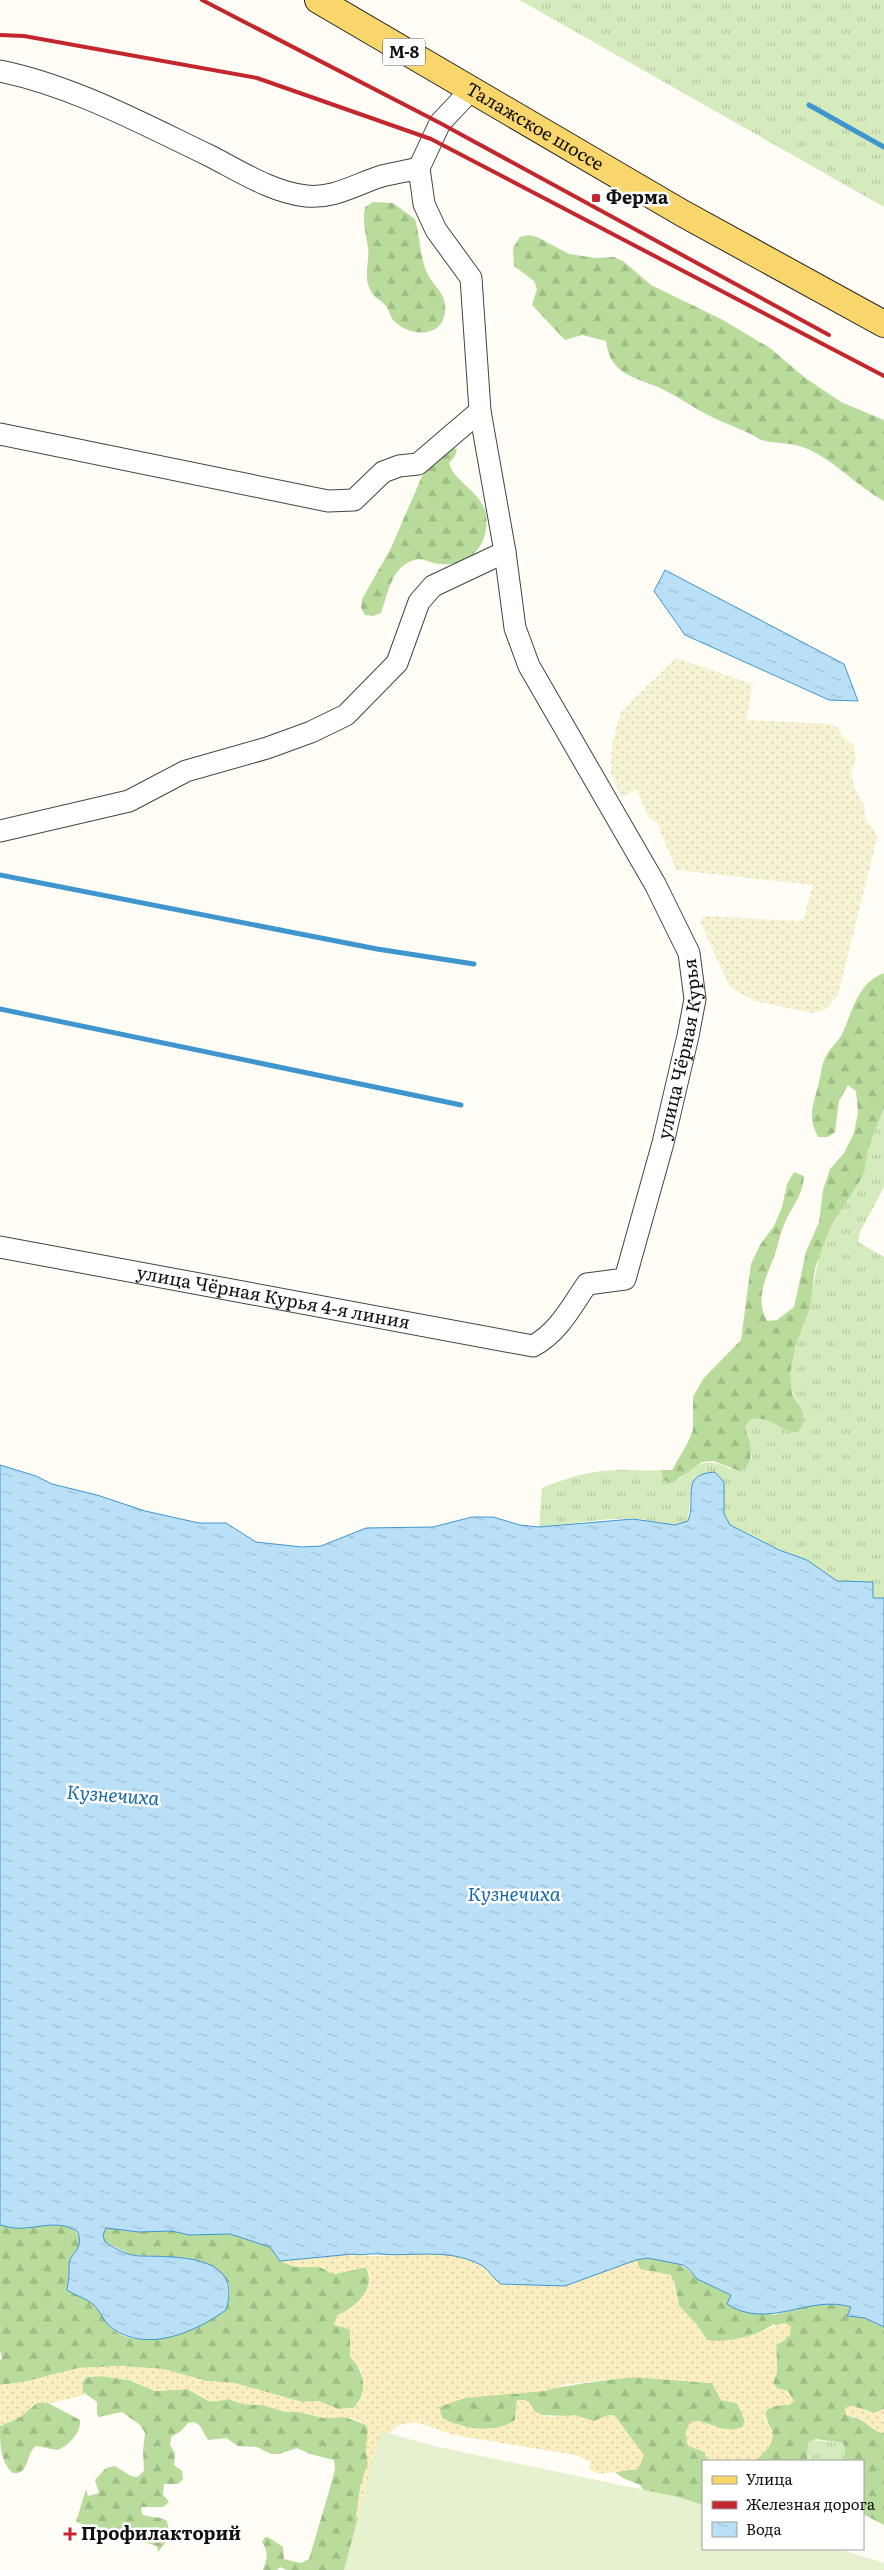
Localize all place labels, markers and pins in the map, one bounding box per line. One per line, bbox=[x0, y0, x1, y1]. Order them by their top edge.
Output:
place label: Ферма bbox=[606, 183, 669, 210]
marker: Ферма bbox=[590, 192, 602, 204]
place label: Профилакторий bbox=[81, 2519, 241, 2546]
marker: Профилакторий bbox=[63, 2527, 77, 2541]

